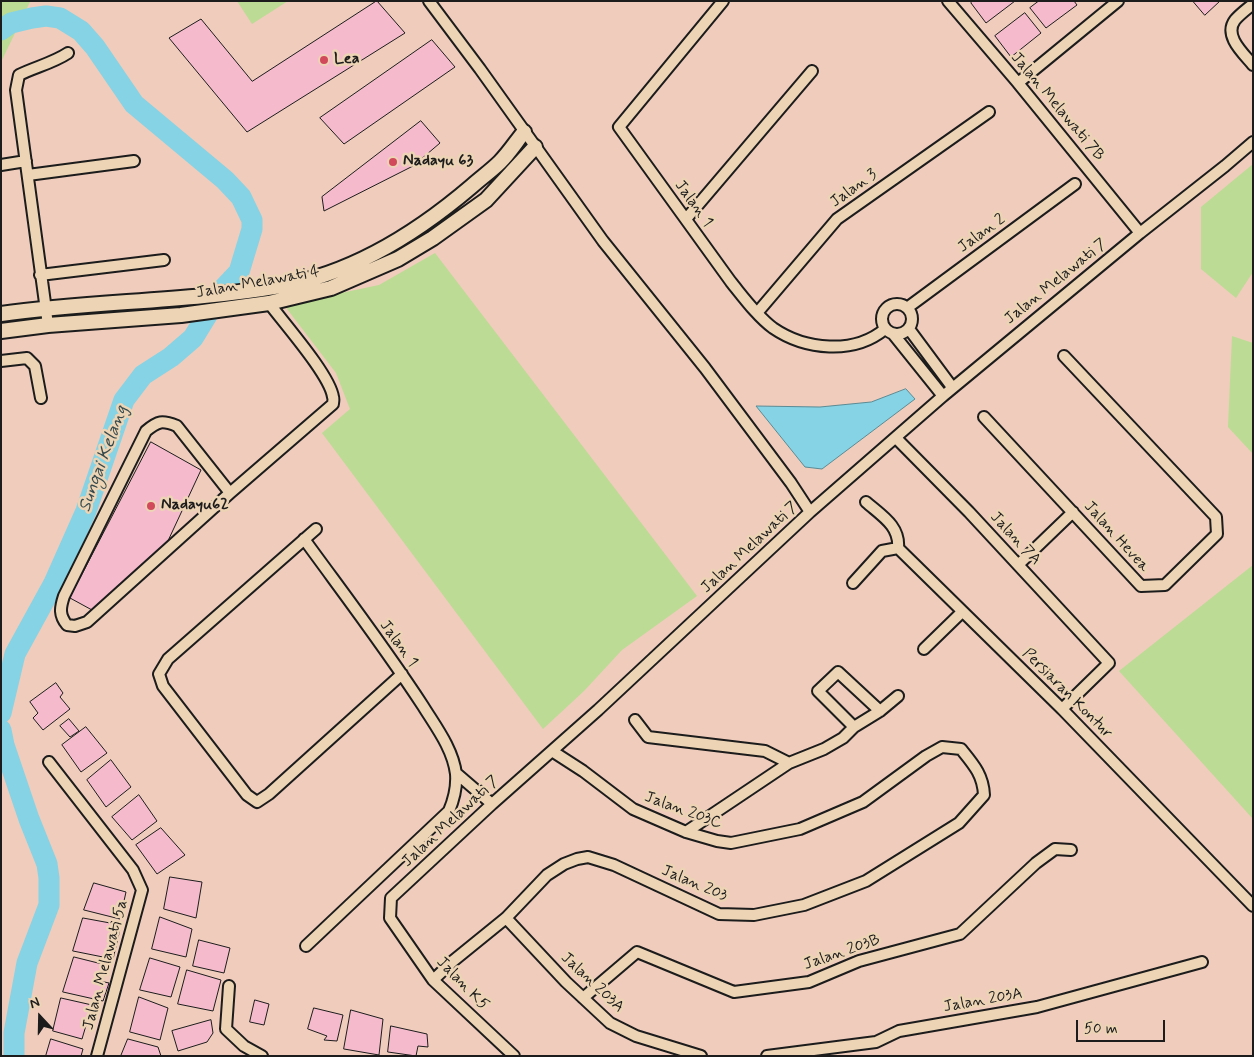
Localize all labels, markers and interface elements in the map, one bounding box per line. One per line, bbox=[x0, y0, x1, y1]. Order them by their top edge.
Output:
street label: Jalan Melawati 7B bbox=[1006, 49, 1108, 165]
place label: Lea bbox=[334, 50, 360, 70]
marker: Lea bbox=[318, 54, 330, 66]
place label: Nadayu 63 bbox=[403, 152, 473, 172]
marker: Nadayu 63 bbox=[387, 156, 399, 168]
street label: Jalan 3 bbox=[827, 166, 881, 212]
street label: Jalan 1 bbox=[670, 177, 716, 231]
street label: Jalan 2 bbox=[955, 210, 1009, 258]
street label: Jalan Melawati 7 bbox=[1001, 235, 1111, 329]
street label: Jalan Melawati 4 bbox=[195, 263, 321, 303]
water label: Sungai Kelang bbox=[75, 403, 133, 515]
place label: Nadayu62 bbox=[161, 496, 229, 516]
street label: Jalan Melawati 7 bbox=[698, 498, 802, 598]
street label: Jalan Hevea bbox=[1079, 498, 1153, 576]
marker: Nadayu62 bbox=[145, 500, 157, 512]
street label: Jalan 7A bbox=[985, 508, 1045, 570]
street label: Jalan 1 bbox=[375, 617, 421, 671]
street label: Persiaran Kontur bbox=[1018, 645, 1116, 743]
street label: Jalan Melawati 7 bbox=[399, 772, 503, 872]
street label: Jalan 203C bbox=[642, 788, 724, 834]
street label: Jalan 203 bbox=[658, 862, 730, 906]
street label: Jalan Melawati 5a bbox=[79, 898, 133, 1032]
street label: Jalan 203B bbox=[801, 931, 883, 975]
street label: Jalan 203A bbox=[556, 949, 628, 1017]
street label: Jalan K5 bbox=[432, 953, 492, 1015]
street label: Jalan 203A bbox=[942, 985, 1024, 1017]
north arrow bbox=[15, 992, 65, 1042]
text: N bbox=[27, 993, 42, 1013]
scale bar bbox=[1079, 1010, 1168, 1042]
text: 50 m bbox=[1084, 1019, 1118, 1039]

